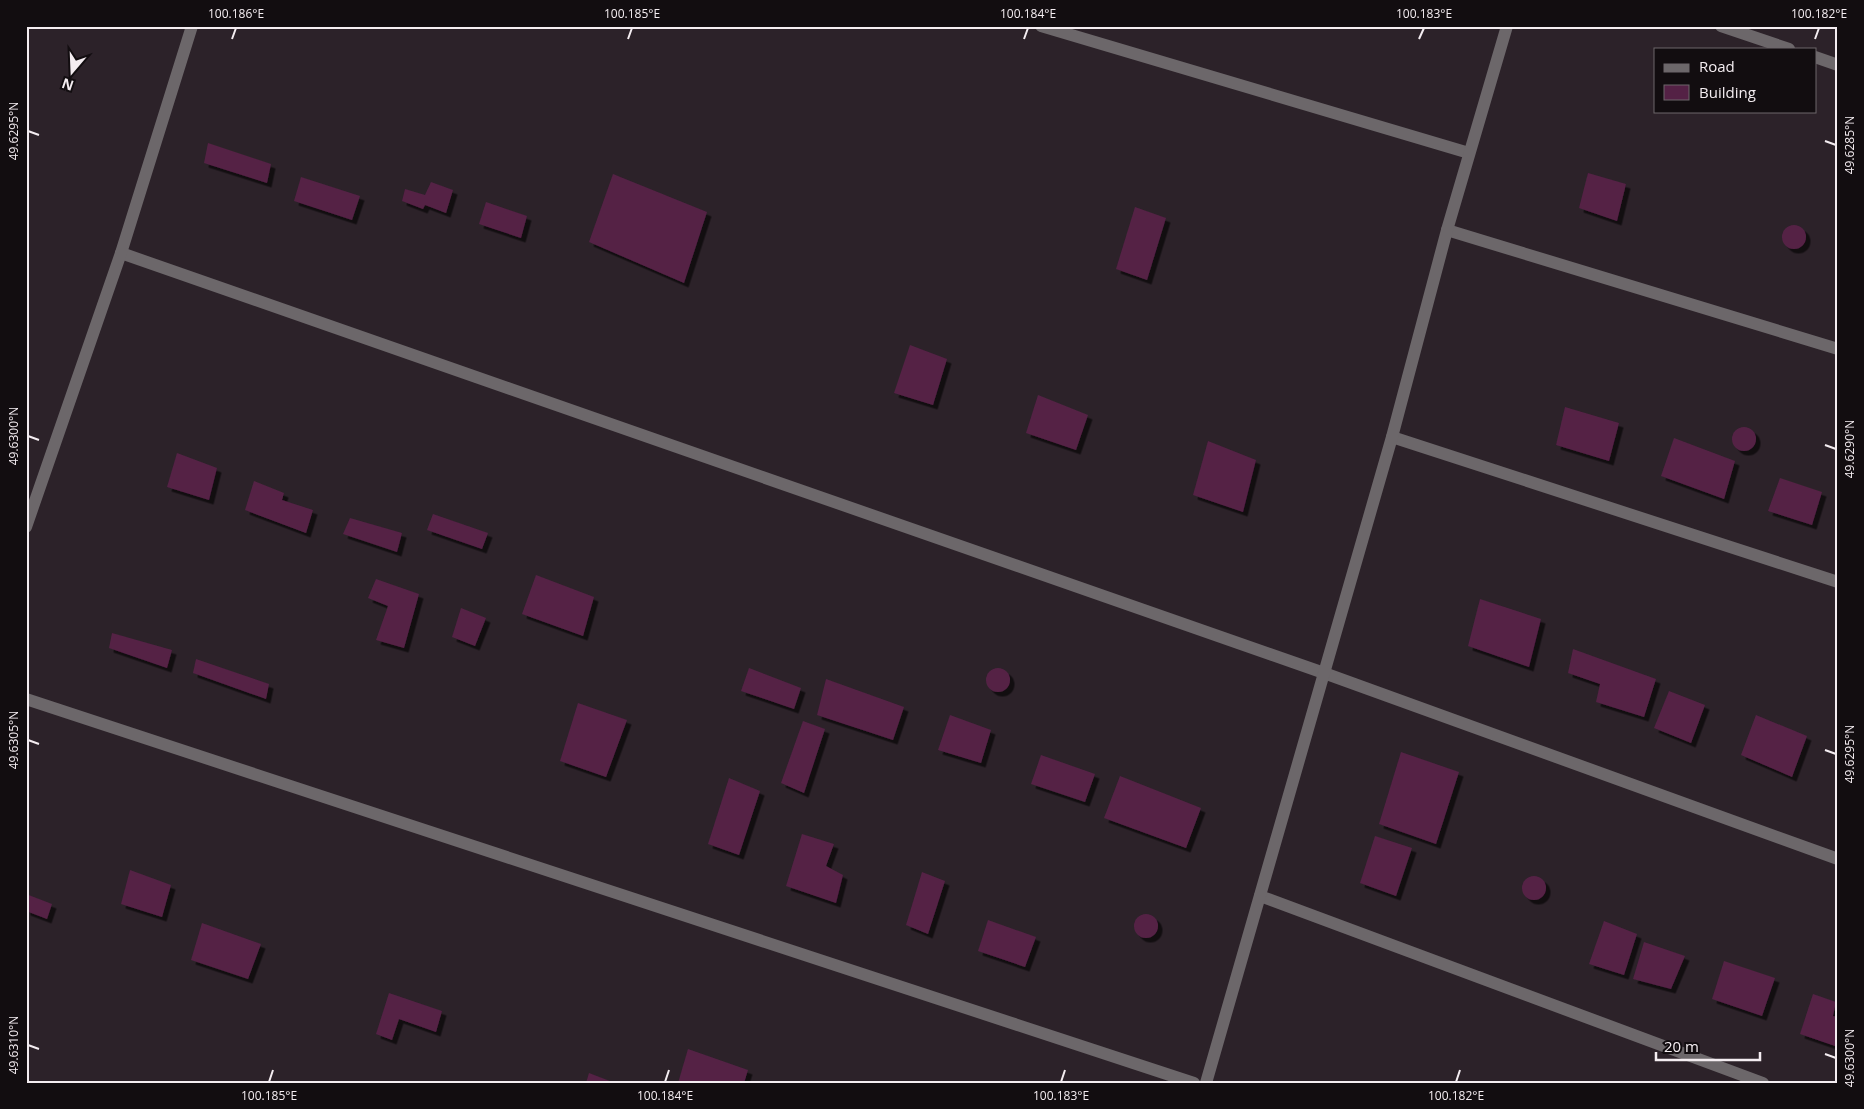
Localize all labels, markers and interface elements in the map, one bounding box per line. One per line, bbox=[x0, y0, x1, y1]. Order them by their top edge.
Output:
text: 100.186°E bbox=[208, 5, 264, 22]
text: 100.185°E bbox=[604, 5, 660, 22]
text: 100.184°E bbox=[1000, 5, 1056, 22]
text: 100.183°E bbox=[1396, 5, 1452, 22]
text: 100.182°E bbox=[1791, 5, 1847, 22]
north arrow bbox=[48, 48, 98, 98]
legend bbox=[1654, 48, 1816, 112]
text: Road bbox=[1699, 56, 1735, 76]
text: N bbox=[59, 74, 76, 96]
text: Building bbox=[1699, 82, 1756, 102]
text: 49.6295°N bbox=[5, 102, 22, 160]
text: 49.6285°N bbox=[1841, 116, 1858, 174]
text: 49.6300°N bbox=[5, 407, 22, 465]
text: 49.6290°N bbox=[1841, 420, 1858, 478]
text: 49.6305°N bbox=[5, 711, 22, 769]
text: 49.6295°N bbox=[1841, 725, 1858, 783]
text: 49.6310°N bbox=[5, 1016, 22, 1074]
scale bar bbox=[1656, 1029, 1760, 1061]
text: 49.6300°N bbox=[1841, 1029, 1858, 1087]
text: 20 m bbox=[1664, 1036, 1699, 1056]
text: 100.185°E bbox=[241, 1087, 297, 1104]
text: 100.184°E bbox=[637, 1087, 693, 1104]
text: 100.183°E bbox=[1033, 1087, 1089, 1104]
text: 100.182°E bbox=[1428, 1087, 1484, 1104]

